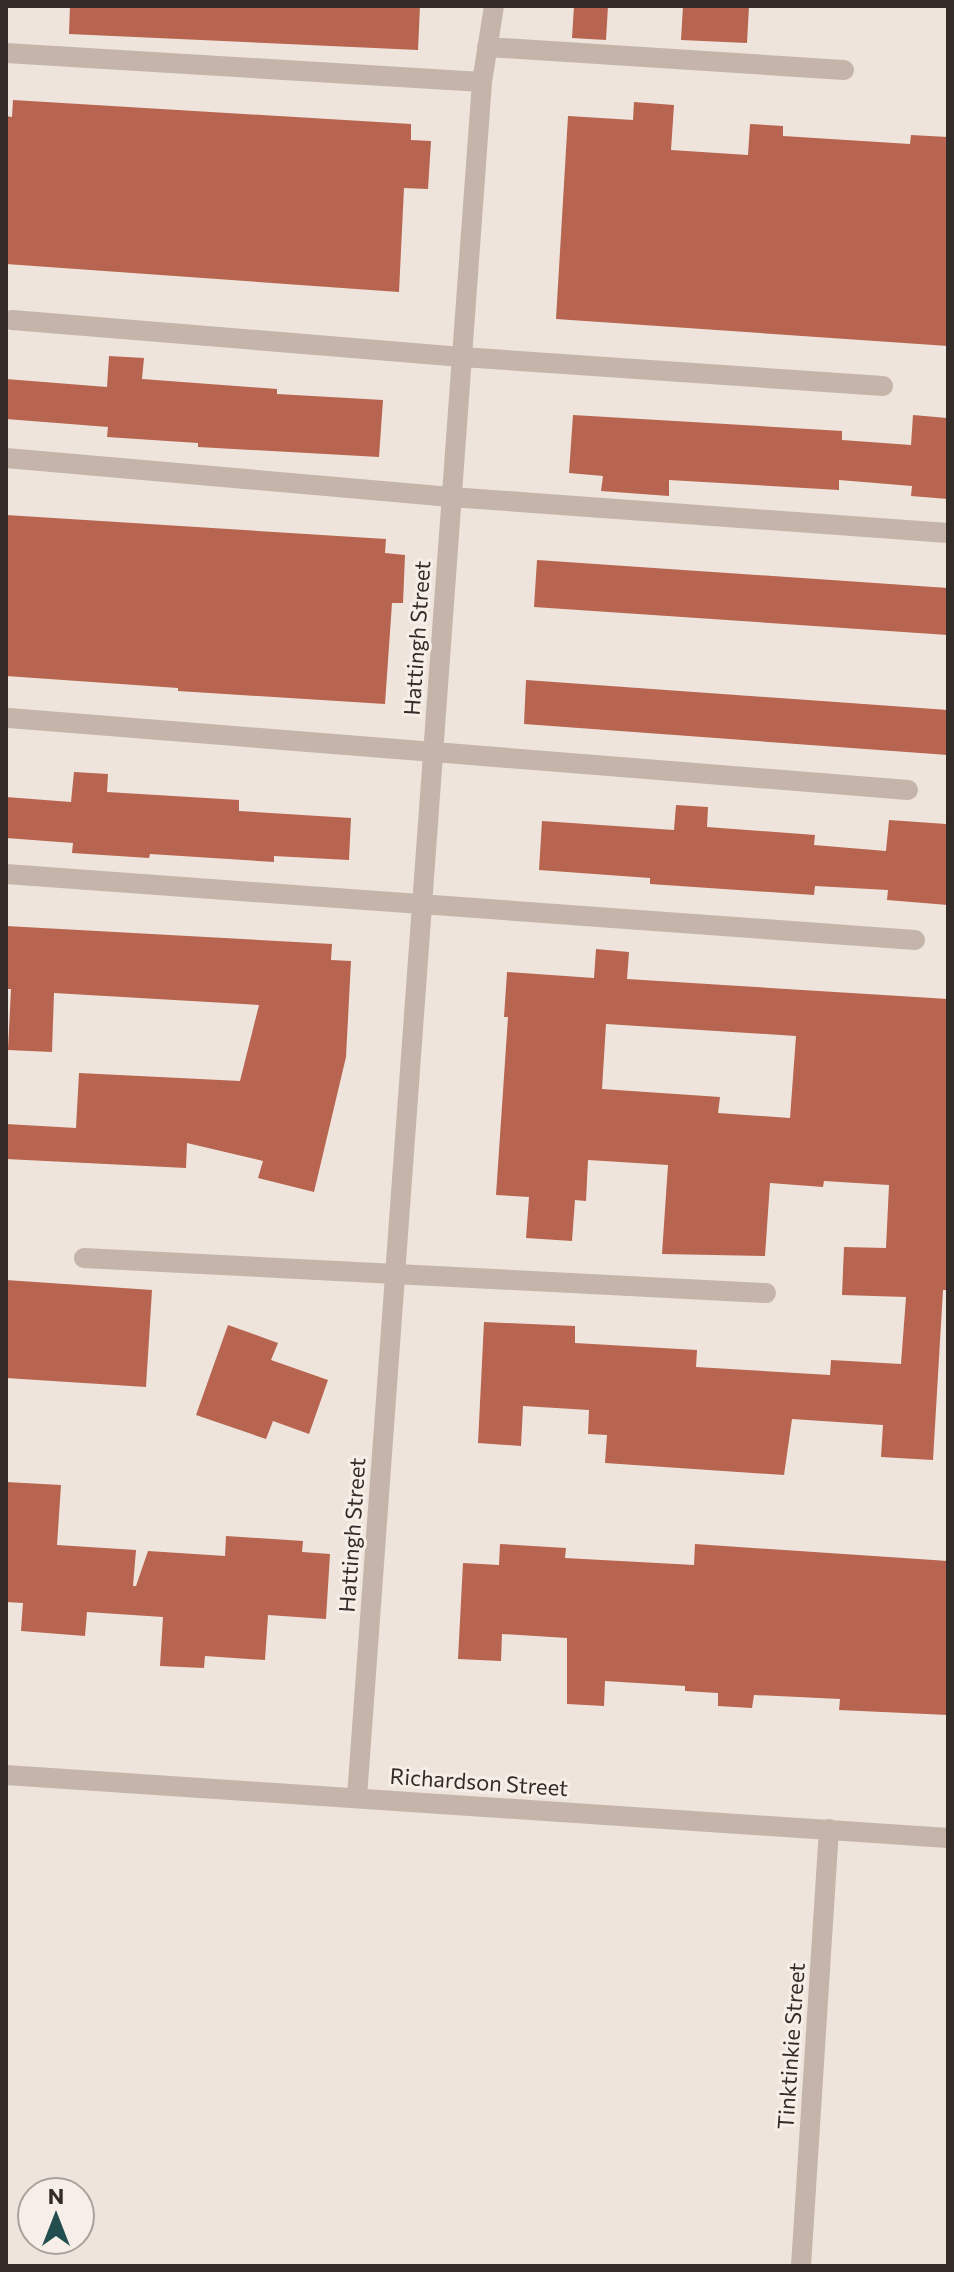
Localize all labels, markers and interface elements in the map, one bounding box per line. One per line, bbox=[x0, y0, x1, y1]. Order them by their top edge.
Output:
street label: Hattingh Street bbox=[398, 560, 435, 716]
street label: Hattingh Street bbox=[333, 1457, 370, 1613]
street label: Richardson Street bbox=[389, 1762, 569, 1801]
street label: Tinktinkie Street bbox=[771, 1962, 810, 2130]
north arrow bbox=[16, 2176, 96, 2256]
text: N bbox=[48, 2182, 64, 2209]

